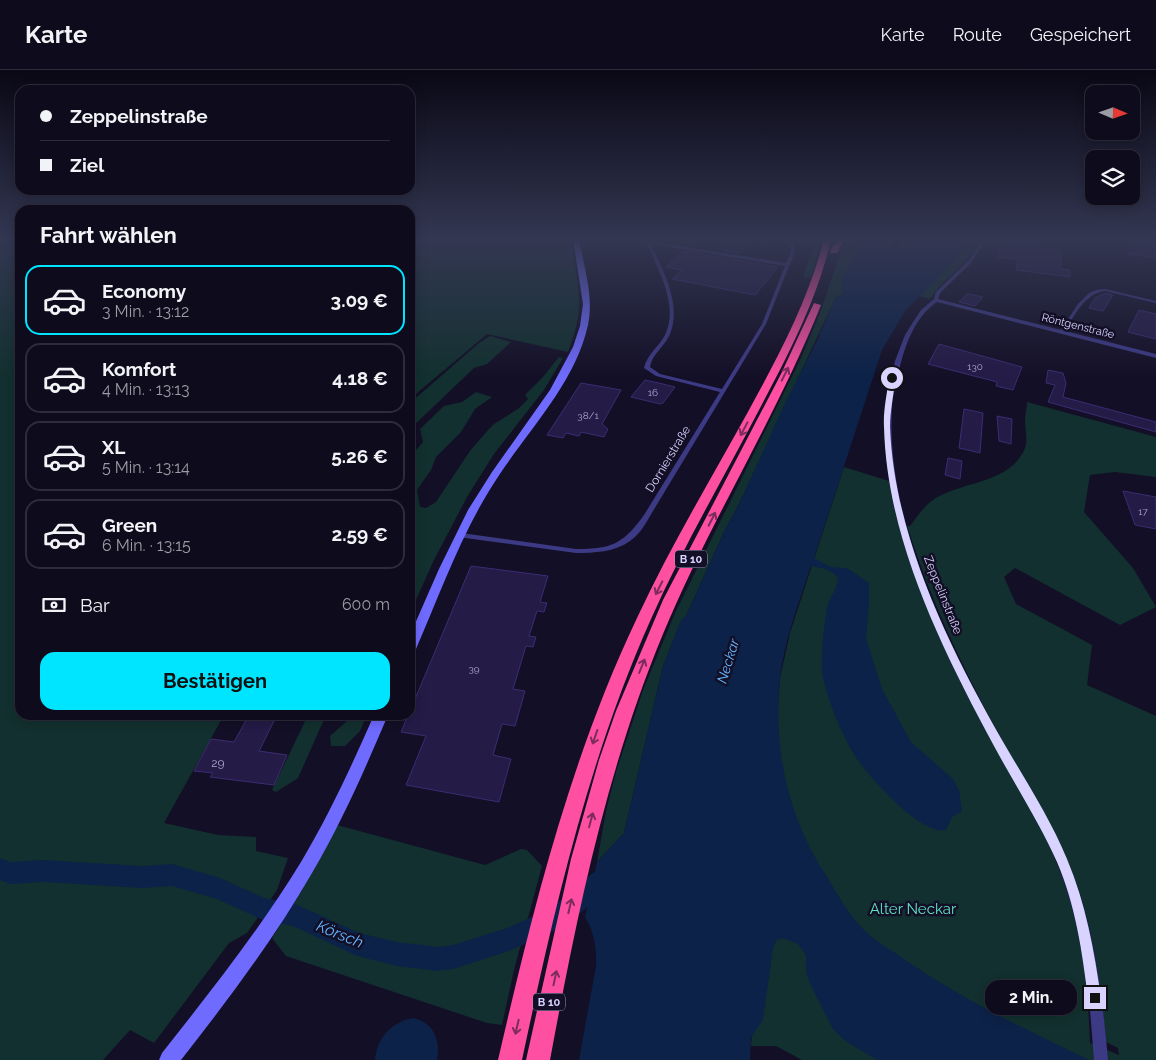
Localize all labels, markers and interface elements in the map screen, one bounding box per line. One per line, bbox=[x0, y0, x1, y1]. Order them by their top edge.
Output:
text: Karte bbox=[25, 20, 87, 49]
text: Karte bbox=[881, 24, 925, 45]
text: Route bbox=[953, 24, 1002, 45]
text: Gespeichert bbox=[1030, 24, 1131, 45]
north arrow bbox=[1085, 85, 1140, 140]
map controls bbox=[1085, 85, 1140, 205]
text: Zeppelinstraße bbox=[70, 105, 208, 127]
button: layers bbox=[1085, 150, 1140, 205]
text: Ziel bbox=[70, 154, 104, 176]
text: Fahrt wählen bbox=[40, 222, 177, 248]
icon: car bbox=[42, 278, 87, 323]
text: Economy bbox=[102, 280, 186, 302]
text: 3.09 € bbox=[331, 289, 388, 311]
text: 3 Min. · 13:12 bbox=[102, 302, 189, 321]
street label: Röntgenstraße bbox=[1040, 311, 1116, 341]
icon: car bbox=[42, 356, 87, 401]
text: Komfort bbox=[102, 358, 176, 380]
house number: 130 bbox=[967, 361, 983, 372]
text: 4.18 € bbox=[332, 367, 388, 389]
one-way arrow bbox=[781, 367, 791, 382]
route start bbox=[881, 367, 903, 389]
text: 4 Min. · 13:13 bbox=[102, 380, 190, 399]
house number: 16 bbox=[648, 387, 658, 398]
house number: 38/1 bbox=[577, 410, 599, 421]
one-way arrow bbox=[739, 422, 749, 437]
street label: Dornierstraße bbox=[643, 423, 693, 495]
icon: car bbox=[42, 434, 87, 479]
text: XL bbox=[102, 436, 125, 458]
text: 5.26 € bbox=[331, 445, 388, 467]
text: 5 Min. · 13:14 bbox=[102, 458, 190, 477]
house number: 17 bbox=[1138, 506, 1148, 517]
icon: car bbox=[42, 512, 87, 557]
one-way arrow bbox=[708, 512, 717, 527]
text: Green bbox=[102, 514, 157, 536]
text: 2.59 € bbox=[332, 523, 388, 545]
text: 6 Min. · 13:15 bbox=[102, 536, 191, 555]
road number: B 10 bbox=[675, 550, 707, 568]
street label: Zeppelinstraße bbox=[921, 554, 965, 636]
one-way arrow bbox=[654, 580, 663, 595]
icon: cash bbox=[40, 591, 68, 619]
text: Bar bbox=[80, 594, 110, 616]
text: 600 m bbox=[342, 595, 390, 614]
water label: Neckar bbox=[714, 636, 743, 685]
button: Bestätigen bbox=[40, 652, 390, 710]
one-way arrow bbox=[638, 658, 647, 674]
house number: 39 bbox=[468, 663, 480, 674]
one-way arrow bbox=[590, 729, 599, 745]
house number: 29 bbox=[211, 756, 225, 770]
one-way arrow bbox=[587, 812, 597, 828]
one-way arrow bbox=[566, 898, 575, 914]
park label: Alter Neckar bbox=[870, 900, 957, 918]
water label: Körsch bbox=[314, 916, 366, 952]
one-way arrow bbox=[550, 970, 560, 986]
callout: 2 Min. bbox=[985, 980, 1078, 1016]
route end bbox=[1084, 987, 1106, 1009]
text: 2 Min. bbox=[1009, 988, 1053, 1007]
road number: B 10 bbox=[533, 994, 565, 1010]
one-way arrow bbox=[512, 1018, 522, 1034]

